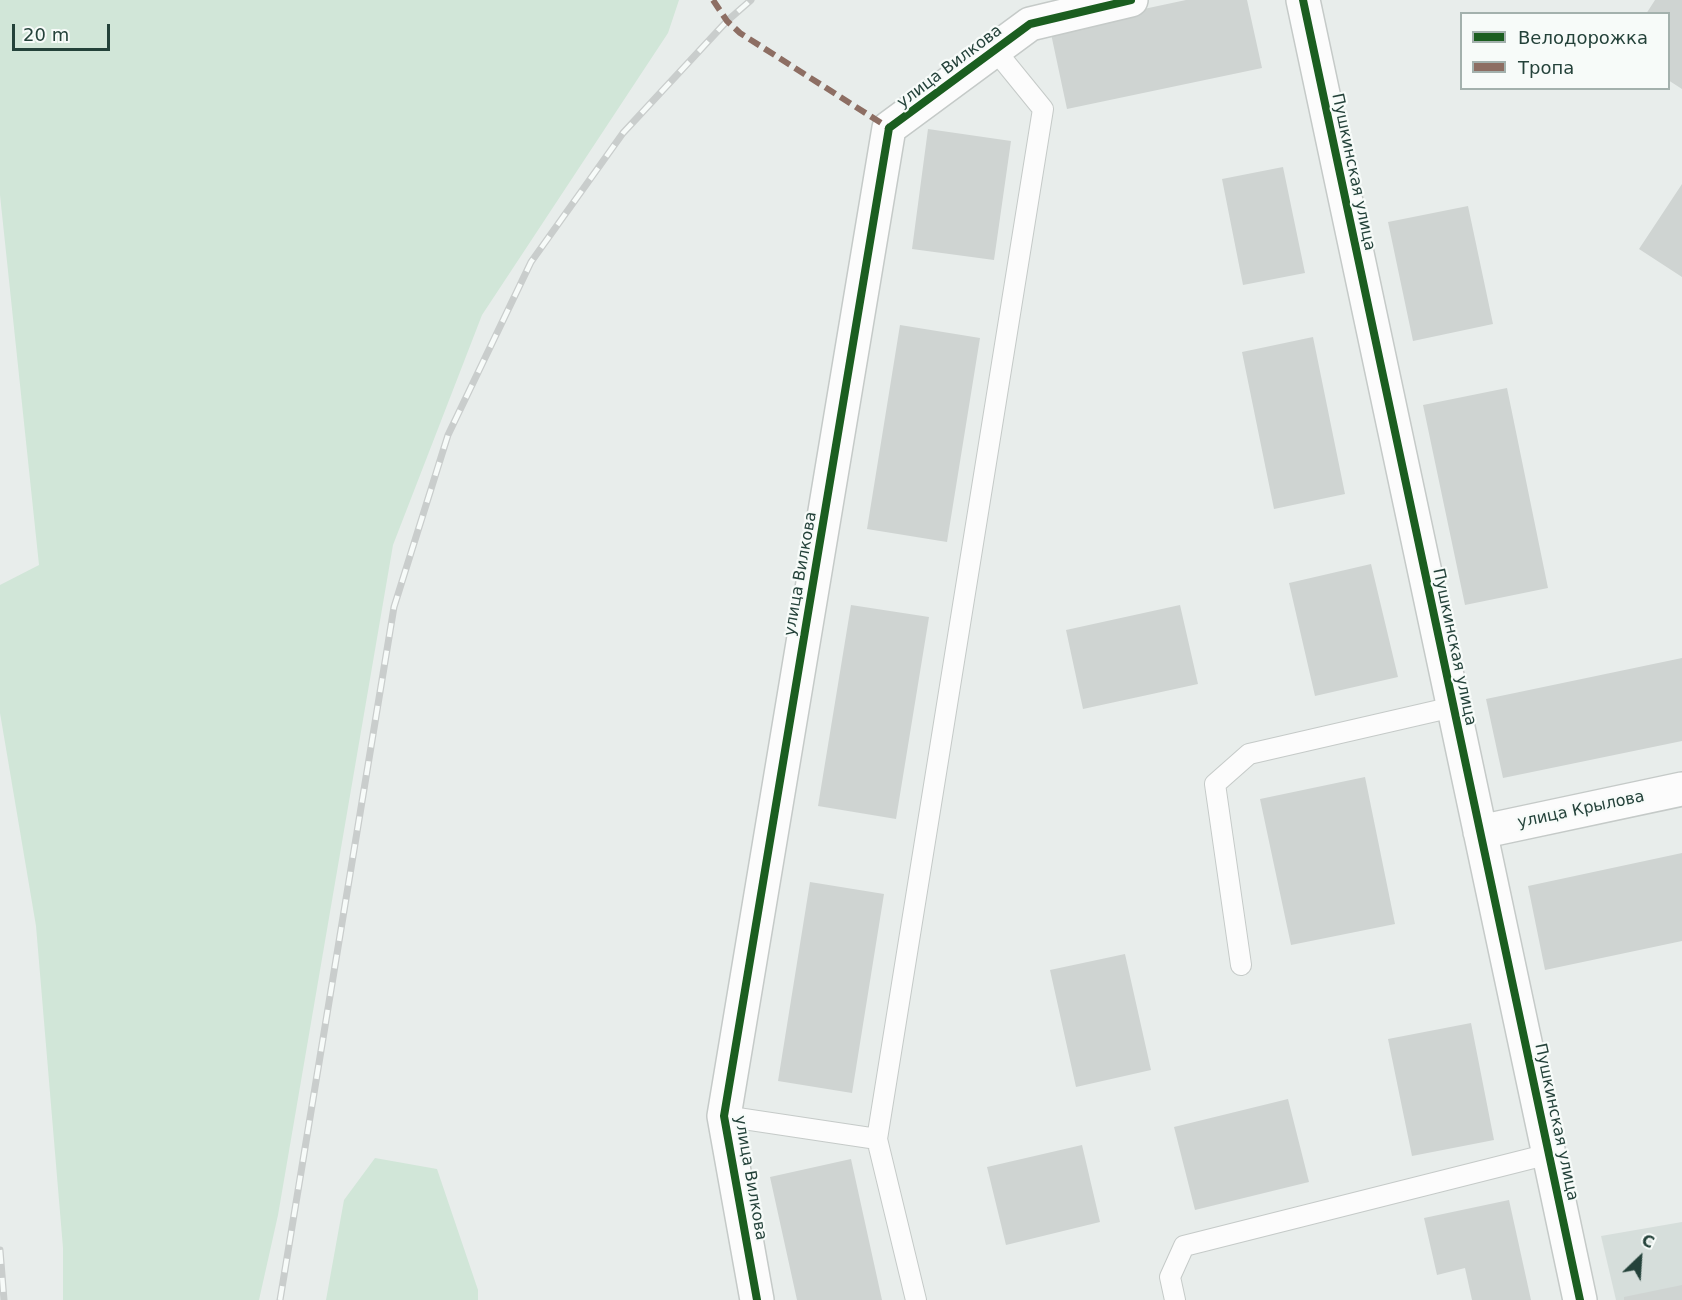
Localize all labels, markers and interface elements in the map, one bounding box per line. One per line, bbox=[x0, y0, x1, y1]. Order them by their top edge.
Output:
scale bar bbox=[15, 12, 112, 50]
legend bbox=[1460, 12, 1670, 90]
street label: улица Вилкова bbox=[894, 21, 1006, 113]
text: 20 m bbox=[23, 24, 69, 45]
text: Велодорожка bbox=[1518, 27, 1648, 48]
text: Тропа bbox=[1518, 57, 1574, 78]
street label: Пушкинская улица bbox=[1327, 92, 1379, 252]
street label: улица Вилкова bbox=[781, 510, 821, 638]
street label: Пушкинская улица bbox=[1428, 567, 1480, 727]
street label: улица Крылова bbox=[1516, 787, 1646, 833]
street label: Пушкинская улица bbox=[1530, 1042, 1582, 1202]
street label: улица Вилкова bbox=[730, 1114, 770, 1242]
north arrow bbox=[1610, 1228, 1670, 1288]
text: С bbox=[1638, 1230, 1657, 1252]

